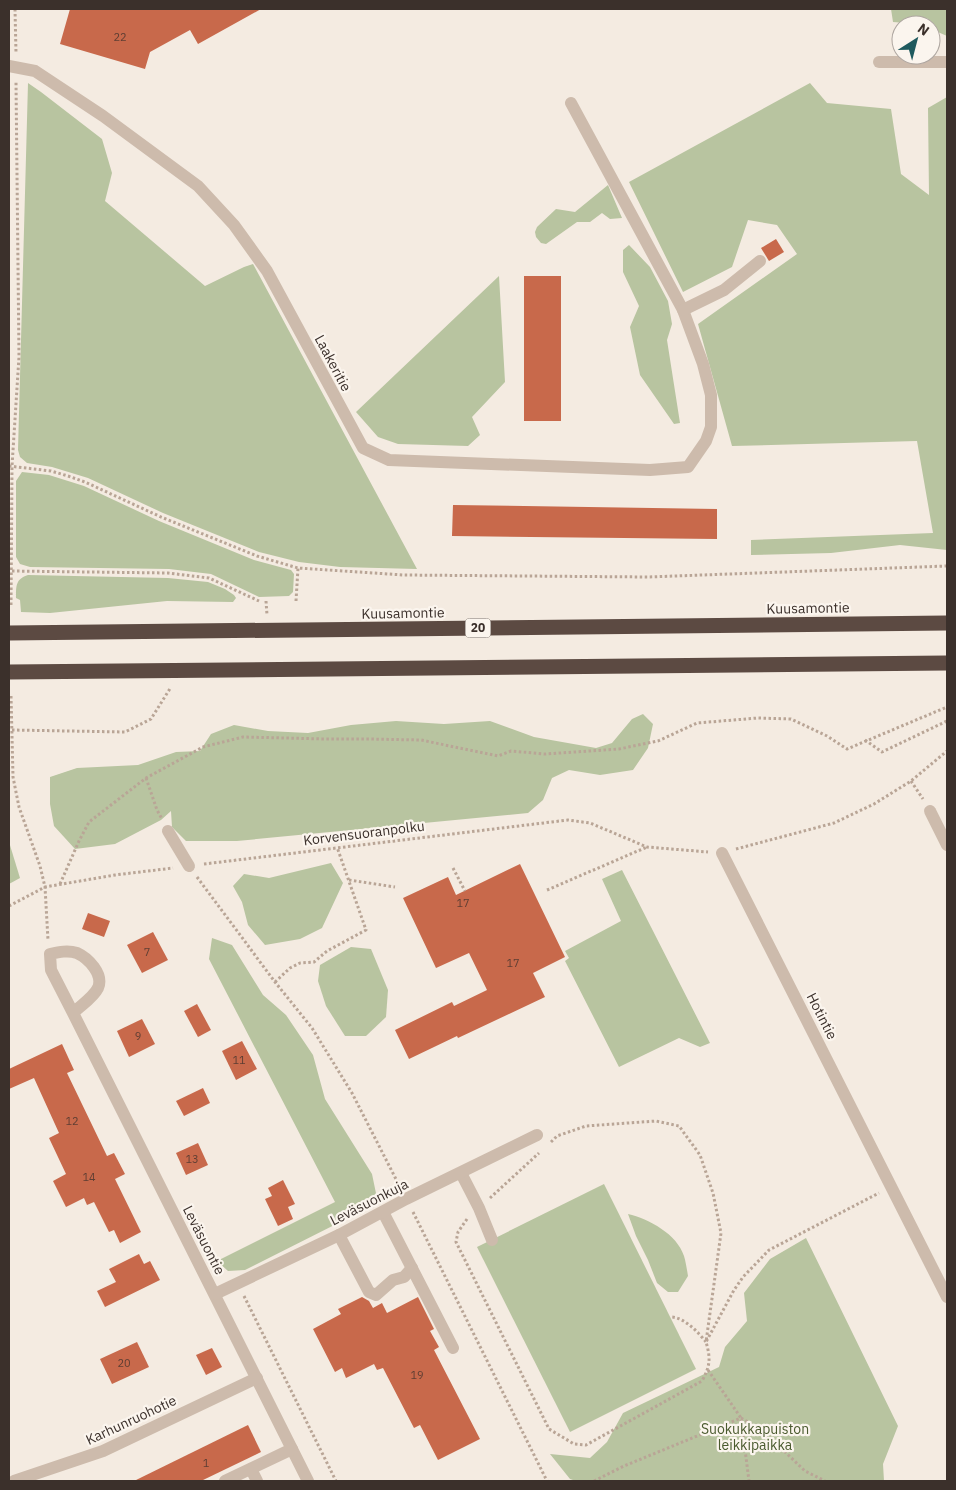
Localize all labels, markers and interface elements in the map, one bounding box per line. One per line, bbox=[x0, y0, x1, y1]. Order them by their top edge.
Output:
north arrow bbox=[891, 15, 941, 65]
text: N bbox=[914, 19, 933, 40]
house number: 22 bbox=[113, 30, 127, 44]
street label: Laakeritie bbox=[311, 332, 356, 395]
street label: Kuusamontie bbox=[766, 598, 850, 618]
street label: Kuusamontie bbox=[361, 603, 445, 623]
road number: 20 bbox=[466, 618, 490, 638]
street label: Korvensuoranpolku bbox=[302, 817, 426, 849]
house number: 17 bbox=[456, 896, 470, 910]
house number: 7 bbox=[144, 945, 150, 959]
house number: 17 bbox=[506, 956, 520, 970]
street label: Hotintie bbox=[803, 990, 842, 1043]
house number: 9 bbox=[135, 1029, 141, 1043]
house number: 11 bbox=[232, 1053, 246, 1067]
house number: 12 bbox=[65, 1114, 79, 1128]
house number: 13 bbox=[185, 1152, 199, 1166]
house number: 14 bbox=[82, 1170, 96, 1184]
street label: Leväsuonkuja bbox=[327, 1174, 412, 1229]
street label: Leväsuontie bbox=[179, 1202, 229, 1278]
house number: 20 bbox=[117, 1356, 131, 1370]
house number: 19 bbox=[410, 1368, 424, 1382]
street label: Karhunruohotie bbox=[83, 1391, 179, 1449]
park label: Suokukkapuiston leikkipaikka bbox=[701, 1420, 809, 1454]
house number: 1 bbox=[203, 1456, 210, 1470]

